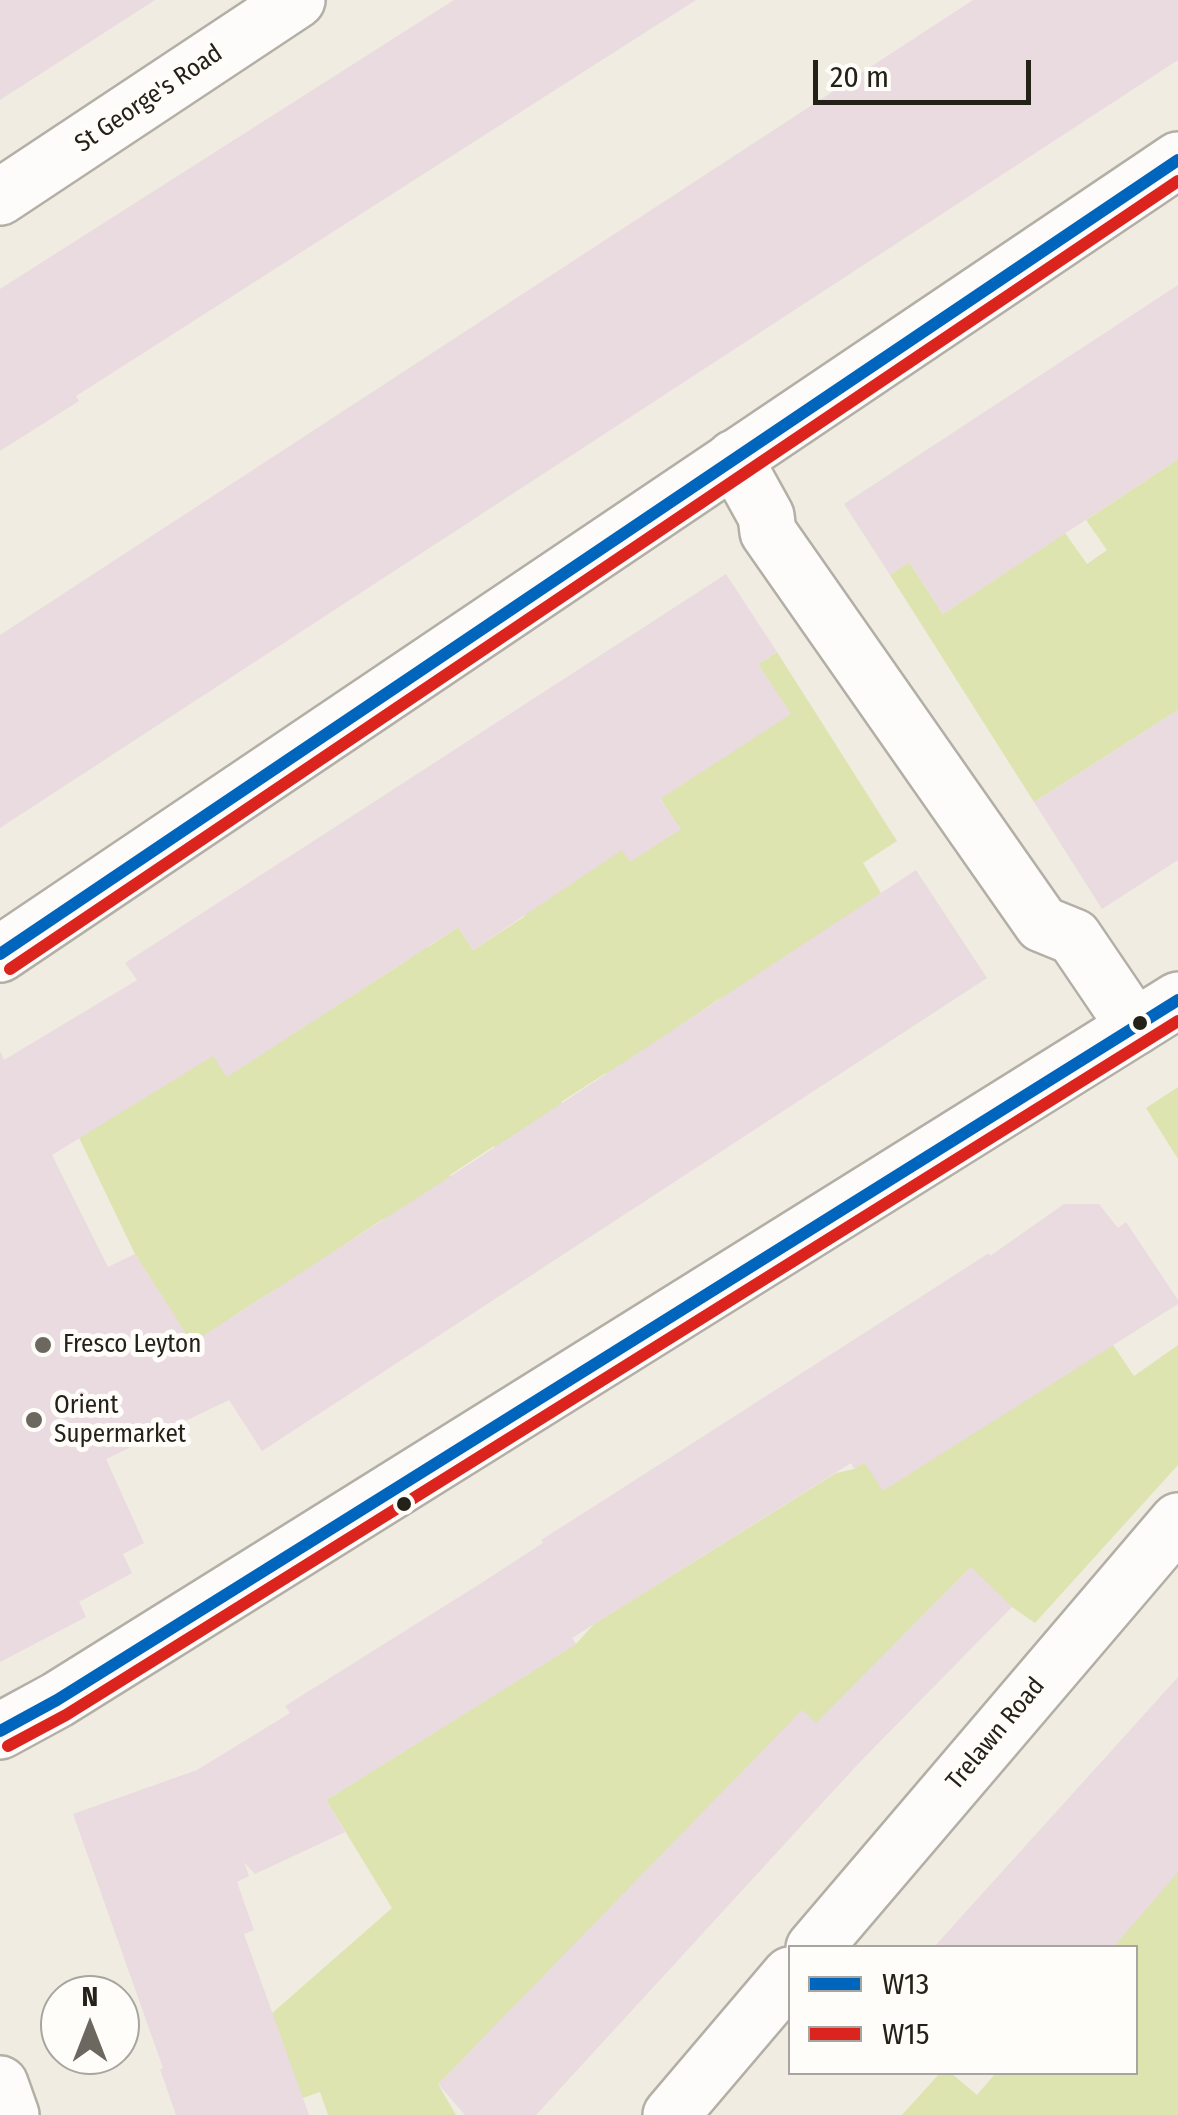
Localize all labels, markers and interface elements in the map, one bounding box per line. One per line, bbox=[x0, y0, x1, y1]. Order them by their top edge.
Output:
street label: St George's Road bbox=[70, 39, 228, 159]
scale bar bbox=[818, 40, 1036, 102]
text: 20 m bbox=[830, 59, 889, 95]
unlabelled marker bbox=[1130, 1013, 1150, 1033]
place label: Fresco Leyton bbox=[63, 1330, 201, 1360]
marker: Fresco Leyton bbox=[32, 1334, 54, 1356]
place label: Orient Supermarket bbox=[54, 1391, 186, 1450]
marker: Orient Supermarket bbox=[23, 1409, 45, 1431]
unlabelled marker bbox=[394, 1494, 414, 1514]
street label: Trelawn Road bbox=[940, 1672, 1052, 1796]
legend bbox=[788, 1945, 1138, 2075]
text: W13 bbox=[882, 1966, 929, 2002]
north arrow bbox=[40, 1975, 140, 2075]
text: N bbox=[82, 1980, 98, 2013]
text: W15 bbox=[882, 2016, 929, 2052]

